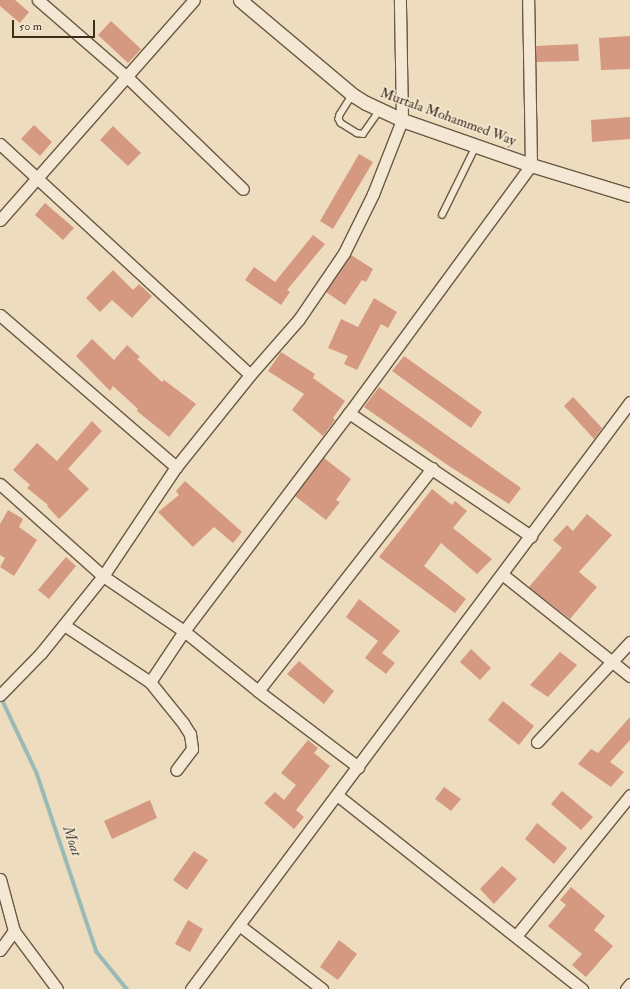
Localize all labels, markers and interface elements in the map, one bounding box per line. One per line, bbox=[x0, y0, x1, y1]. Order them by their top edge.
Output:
scale bar bbox=[14, 12, 97, 38]
text: 50 m bbox=[19, 19, 42, 34]
street label: Murtala Mohammed Way bbox=[378, 85, 518, 149]
water label: Moat bbox=[59, 824, 85, 858]

